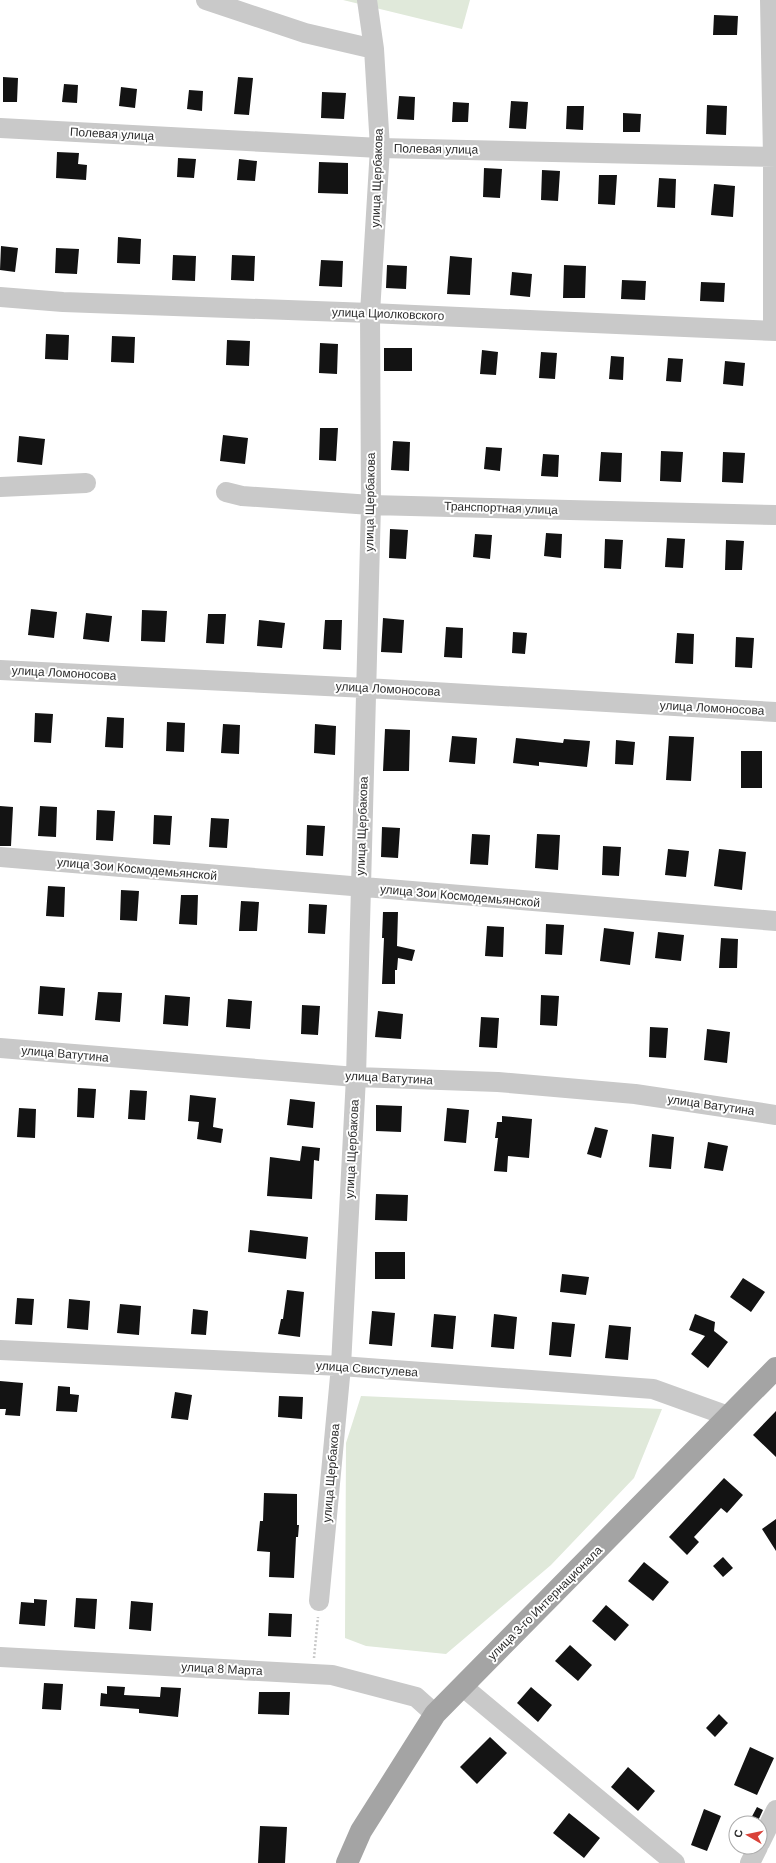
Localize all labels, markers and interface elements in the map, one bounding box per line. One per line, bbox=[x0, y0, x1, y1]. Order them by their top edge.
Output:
street label: Полевая улица bbox=[69, 125, 155, 143]
street label: улица Щербакова bbox=[368, 128, 386, 228]
street label: Полевая улица bbox=[394, 141, 479, 157]
street label: улица Циолковского bbox=[332, 305, 445, 323]
street label: улица Щербакова bbox=[362, 452, 378, 552]
street label: Транспортная улица bbox=[444, 499, 558, 517]
street label: улица Ломоносова bbox=[11, 663, 117, 683]
street label: улица Ломоносова bbox=[335, 679, 441, 699]
street label: улица Ломоносова bbox=[659, 698, 765, 718]
street label: улица Щербакова bbox=[353, 776, 371, 876]
street label: улица Зои Космодемьянской bbox=[56, 855, 218, 883]
street label: улица Зои Космодемьянской bbox=[379, 882, 541, 910]
street label: улица Ватутина bbox=[21, 1043, 110, 1065]
street label: улица Ватутина bbox=[345, 1069, 434, 1087]
street label: улица Ватутина bbox=[667, 1092, 756, 1118]
street label: улица Щербакова bbox=[342, 1099, 362, 1199]
street label: улица Свистулева bbox=[316, 1358, 419, 1380]
street label: улица Щербакова bbox=[320, 1423, 342, 1523]
street label: улица 3-го Интернационала bbox=[485, 1543, 605, 1663]
street label: улица 8 Марта bbox=[181, 1660, 263, 1678]
north arrow bbox=[728, 1815, 768, 1855]
text: С bbox=[732, 1829, 745, 1838]

